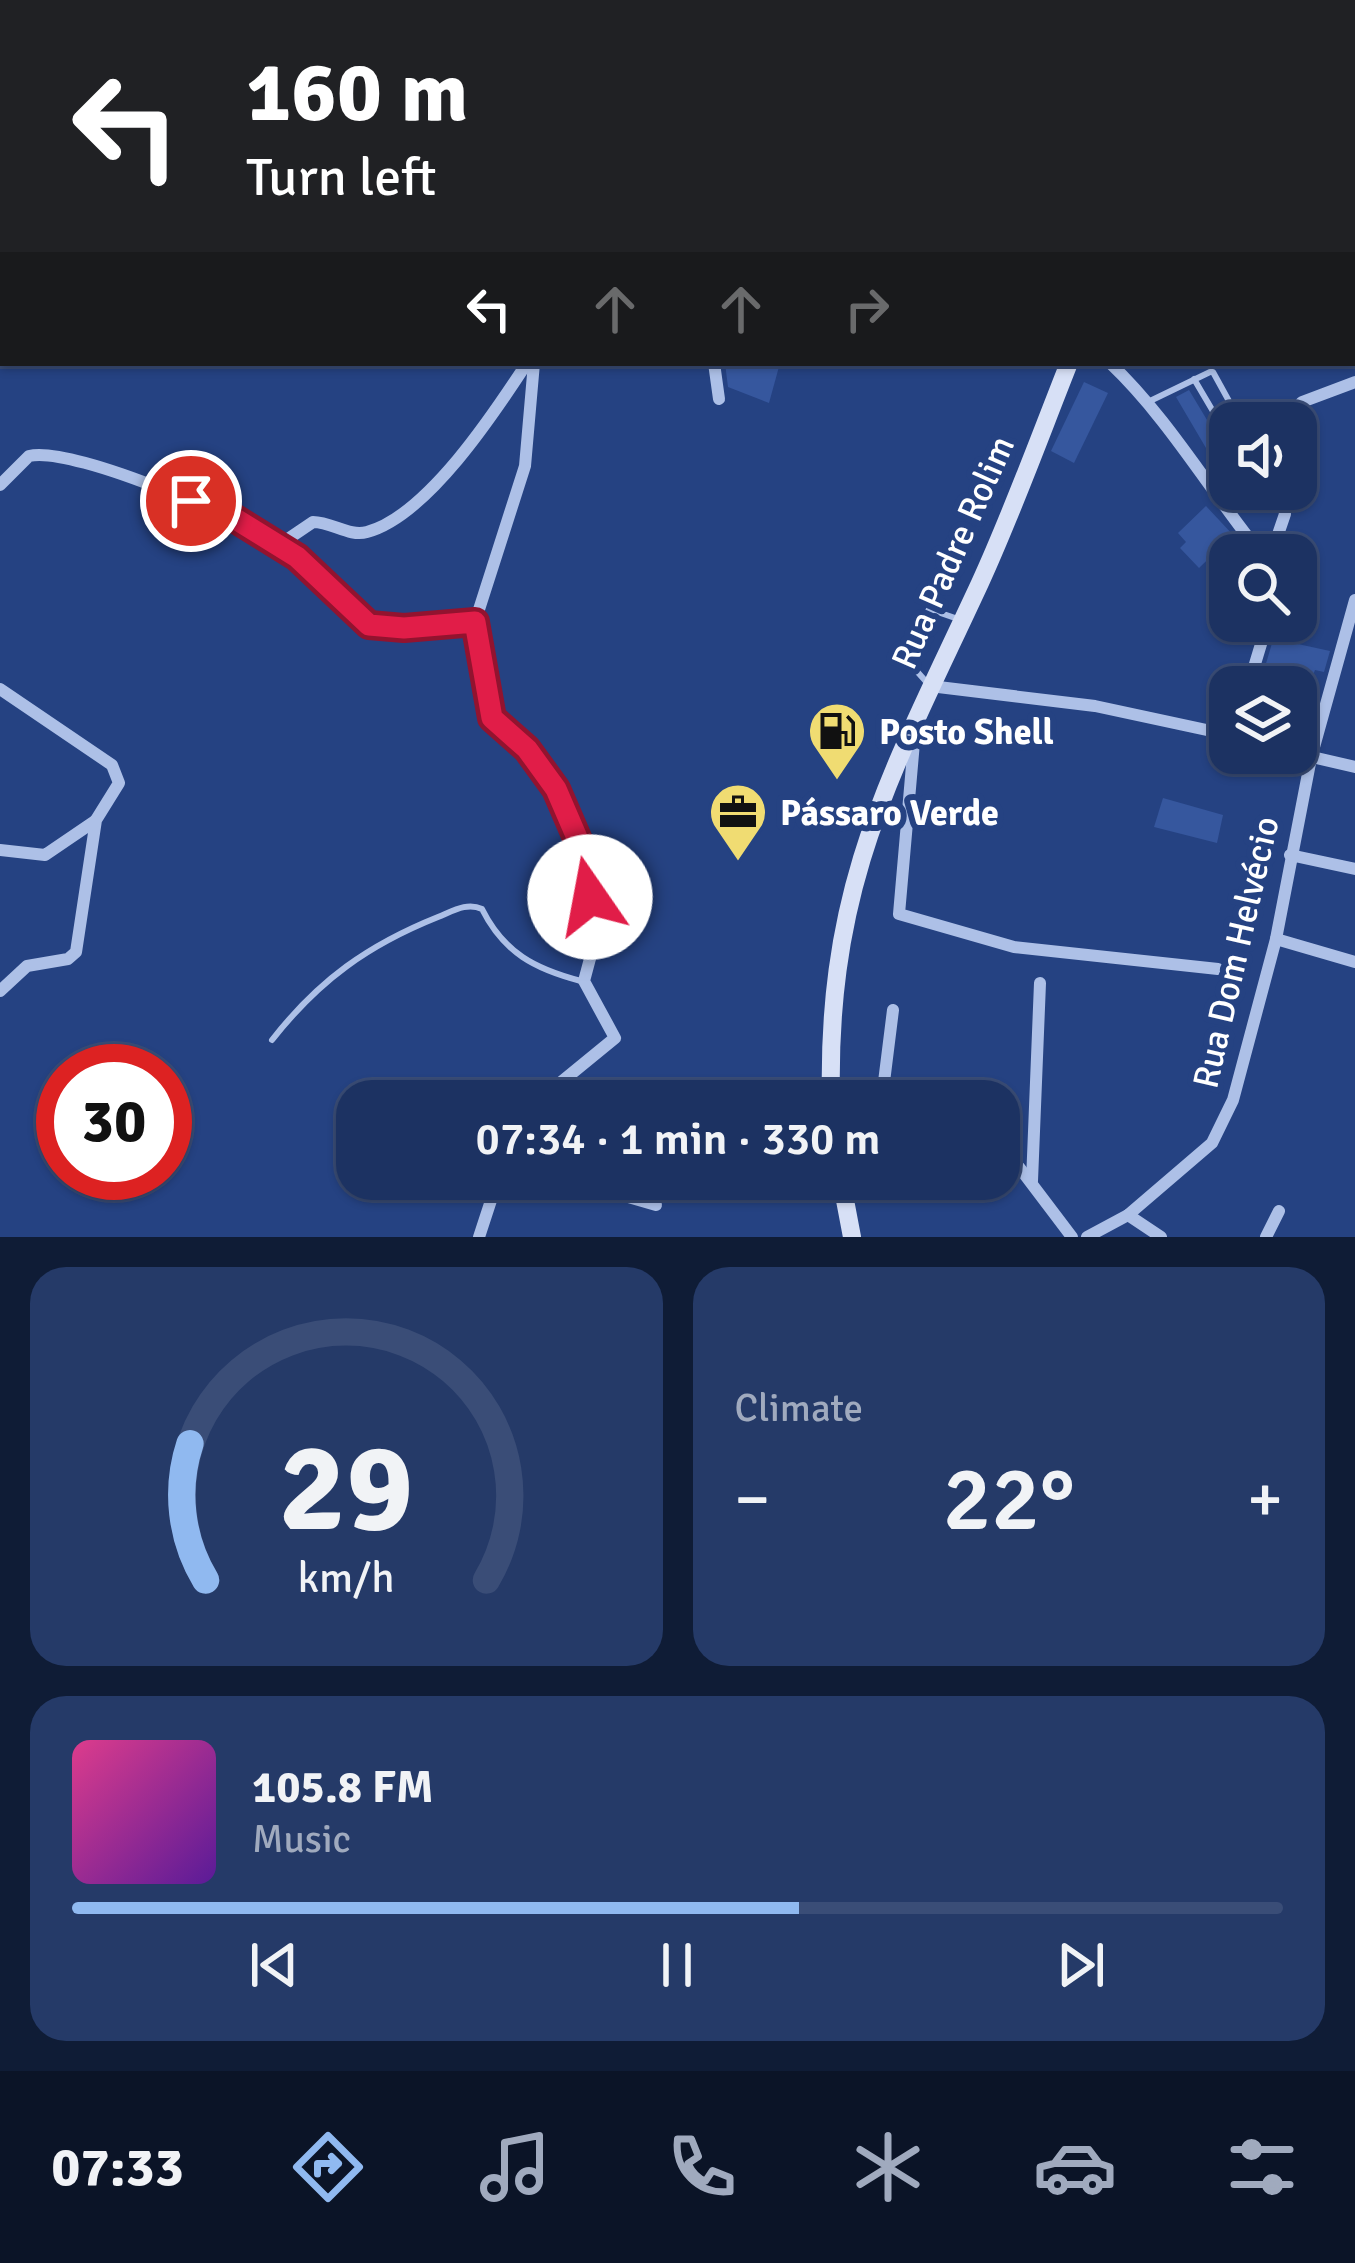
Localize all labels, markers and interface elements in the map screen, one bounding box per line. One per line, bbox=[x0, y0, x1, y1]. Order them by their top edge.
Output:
text: 160 m bbox=[246, 41, 468, 145]
icon: left bbox=[48, 48, 204, 204]
text: Turn left bbox=[246, 144, 436, 211]
icon: left bbox=[456, 276, 522, 342]
icon: ahead bbox=[582, 276, 648, 342]
icon: ahead bbox=[708, 276, 774, 342]
icon: right bbox=[834, 276, 900, 342]
map controls bbox=[1209, 402, 1317, 774]
button: sound bbox=[1209, 402, 1317, 510]
street label: Rua Padre Rolim bbox=[882, 429, 1025, 676]
pin bbox=[140, 450, 242, 552]
icon: arrive bbox=[158, 468, 224, 534]
button: search bbox=[1209, 534, 1317, 642]
button: layers bbox=[1209, 666, 1317, 774]
fuel station icon: Posto Shell bbox=[806, 700, 868, 782]
place label: Posto Shell bbox=[879, 710, 1054, 755]
office icon: Pássaro Verde bbox=[707, 781, 769, 863]
place label: Pássaro Verde bbox=[780, 791, 999, 836]
street label: Rua Dom Helvécio bbox=[1183, 812, 1290, 1093]
position arrow bbox=[527, 834, 653, 960]
speed limit sign: 30 bbox=[36, 1044, 192, 1200]
text: 07:34 · 1 min · 330 m bbox=[476, 1112, 880, 1167]
text: Climate bbox=[735, 1384, 863, 1432]
text: 29 bbox=[279, 1412, 414, 1565]
text: 22° bbox=[943, 1444, 1075, 1555]
text: − bbox=[735, 1459, 770, 1540]
text: + bbox=[1247, 1459, 1283, 1540]
text: km/h bbox=[298, 1551, 395, 1604]
text: 105.8 FM bbox=[252, 1760, 434, 1815]
text: Music bbox=[252, 1815, 351, 1863]
icon: previous bbox=[241, 1932, 307, 1998]
icon: pause bbox=[644, 1932, 710, 1998]
icon: next bbox=[1048, 1932, 1114, 1998]
icon: directions bbox=[286, 2125, 370, 2209]
icon: music bbox=[473, 2125, 557, 2209]
icon: phone bbox=[660, 2125, 744, 2209]
icon: climate bbox=[846, 2125, 930, 2209]
icon: car bbox=[1033, 2125, 1117, 2209]
icon: filters bbox=[1220, 2125, 1304, 2209]
text: 07:33 bbox=[51, 2134, 184, 2201]

